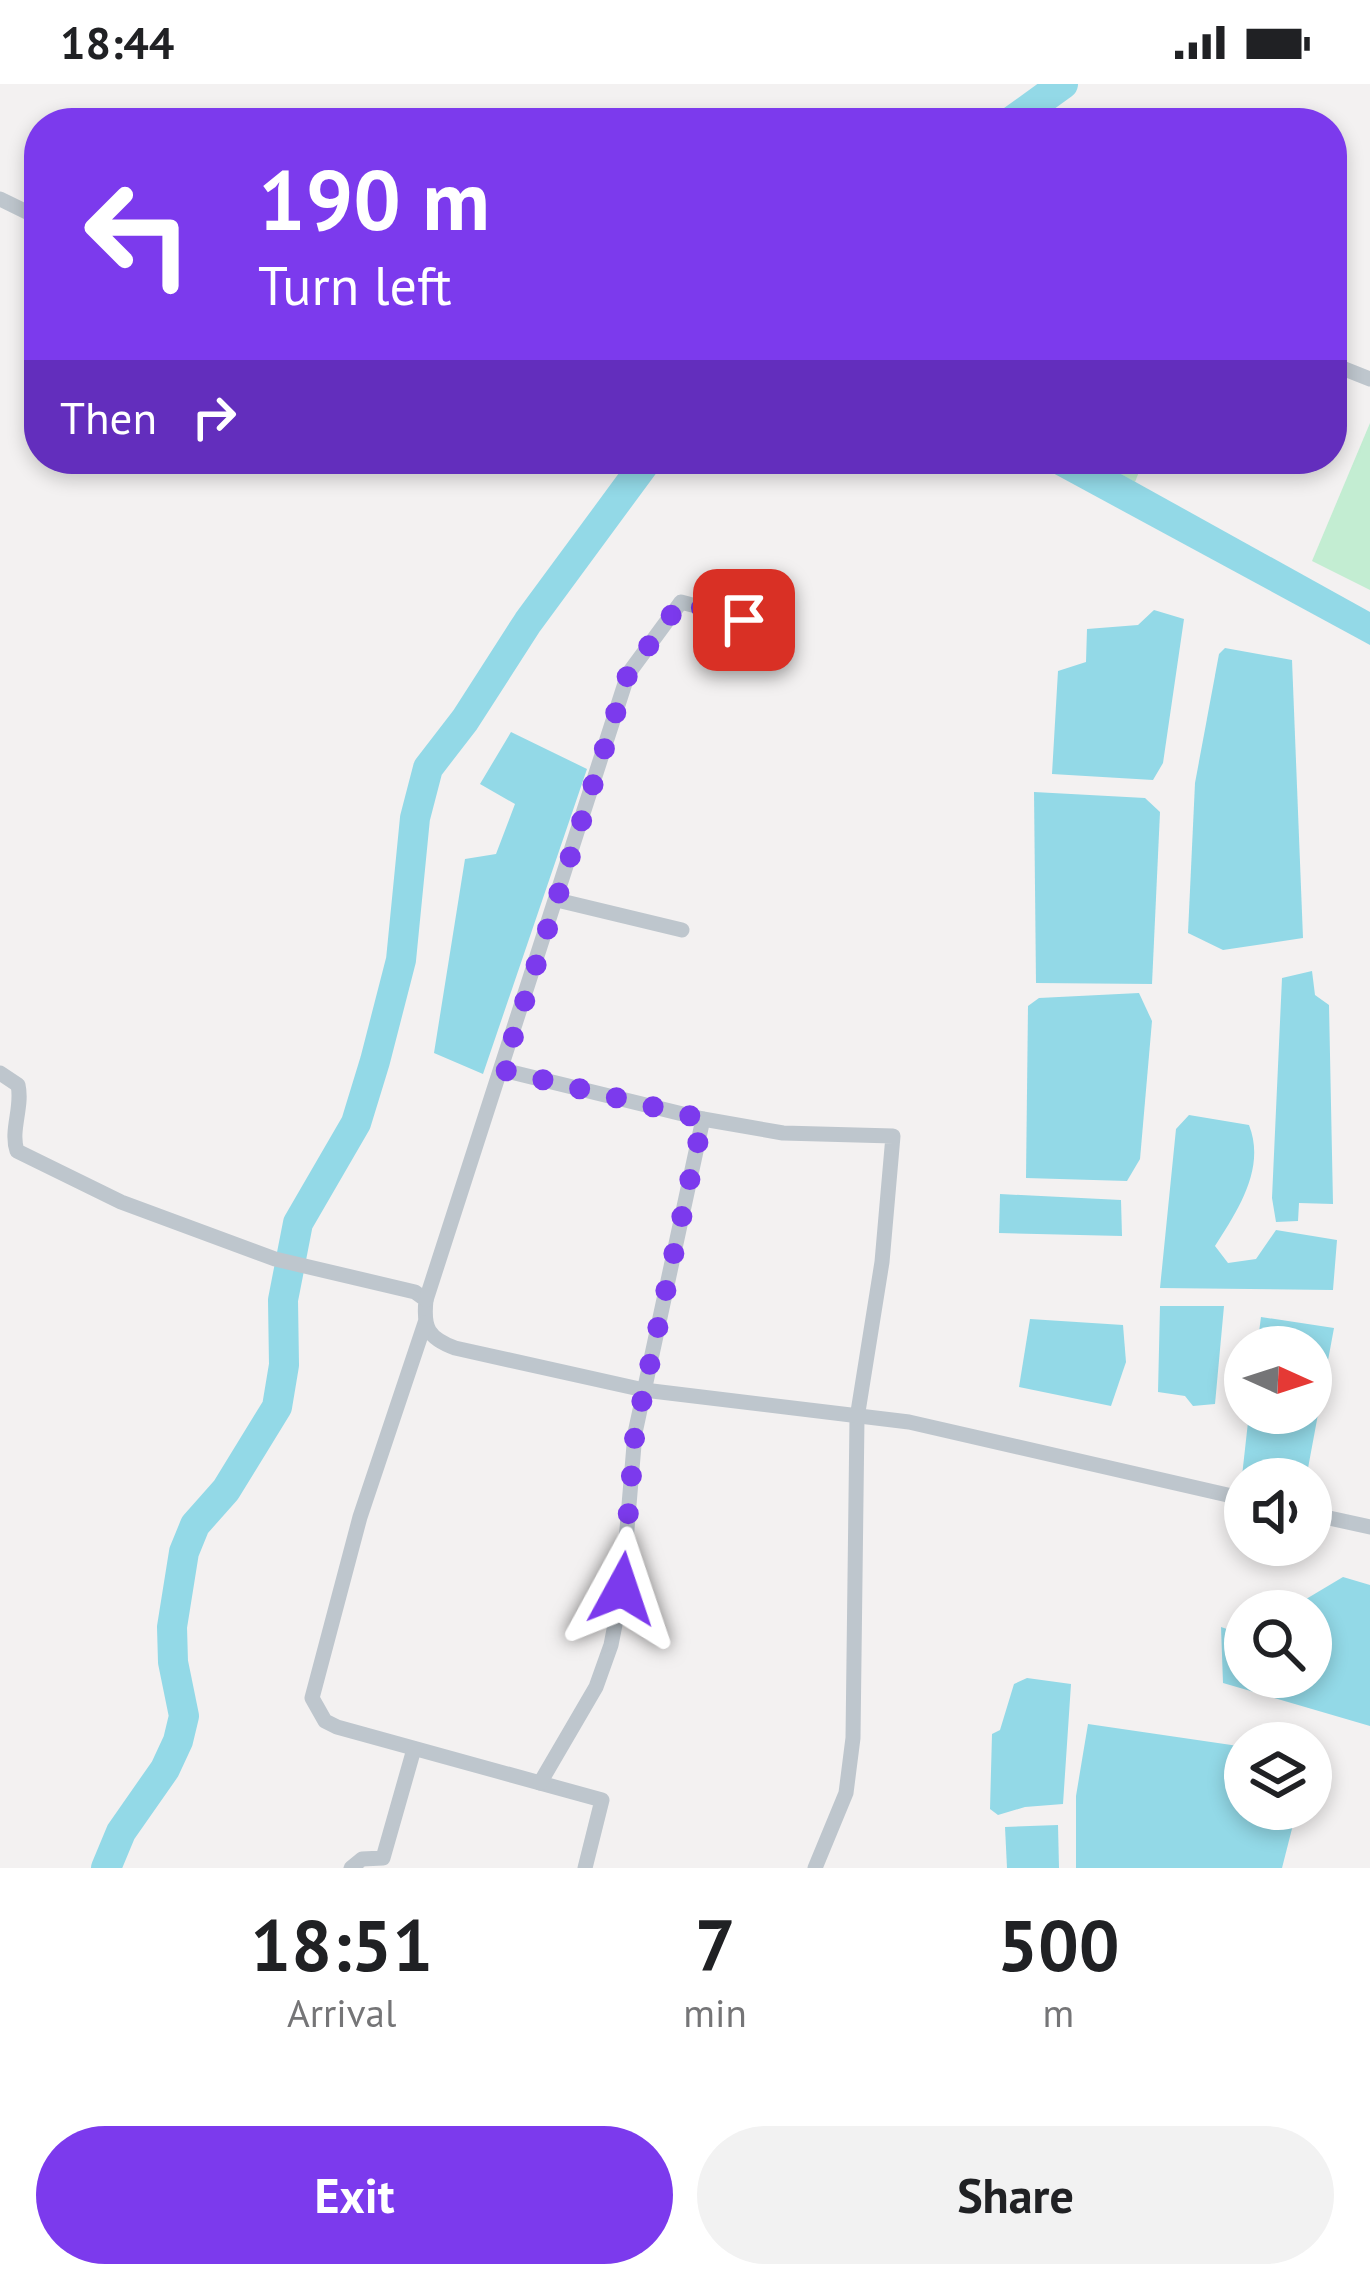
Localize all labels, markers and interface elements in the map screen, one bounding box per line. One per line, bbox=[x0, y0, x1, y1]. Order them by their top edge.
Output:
text: 18:44 bbox=[60, 13, 174, 71]
text: 190 m bbox=[258, 144, 490, 253]
icon: left bbox=[60, 156, 216, 312]
text: Turn left bbox=[258, 250, 452, 320]
icon: right bbox=[181, 384, 247, 450]
text: Then bbox=[60, 388, 157, 446]
pin bbox=[693, 569, 795, 671]
icon: arrive bbox=[711, 587, 777, 653]
north arrow bbox=[1224, 1326, 1332, 1434]
map controls bbox=[1224, 1326, 1332, 1830]
button: sound bbox=[1224, 1458, 1332, 1566]
position arrow bbox=[559, 1526, 685, 1652]
button: search bbox=[1224, 1590, 1332, 1698]
button: layers bbox=[1224, 1722, 1332, 1830]
text: 18:51 bbox=[250, 1898, 433, 1991]
text: 7 bbox=[695, 1898, 736, 1991]
text: 500 bbox=[997, 1898, 1120, 1991]
text: Arrival bbox=[287, 1987, 396, 2038]
text: min bbox=[683, 1987, 747, 2038]
text: m bbox=[1043, 1987, 1074, 2038]
button: Exit bbox=[36, 2126, 673, 2264]
button: Share bbox=[697, 2126, 1334, 2264]

